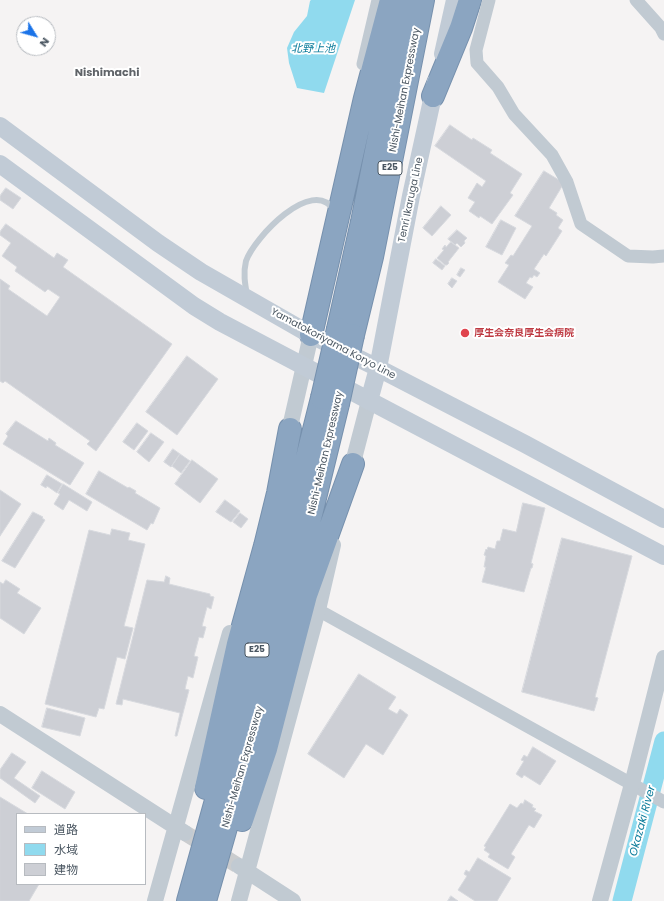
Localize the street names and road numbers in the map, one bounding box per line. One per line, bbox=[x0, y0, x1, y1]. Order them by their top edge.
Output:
street label: Nishi-Meihan Expressway bbox=[387, 27, 423, 153]
street label: Tenri Ikaruga Line bbox=[396, 156, 426, 244]
road number: E25 bbox=[378, 161, 402, 175]
street label: Yamatokoriyama Koryo Line bbox=[268, 306, 398, 382]
street label: Nishi-Meihan Expressway bbox=[306, 390, 346, 516]
road number: E25 bbox=[245, 643, 269, 657]
street label: Nishi-Meihan Expressway bbox=[220, 705, 266, 829]

